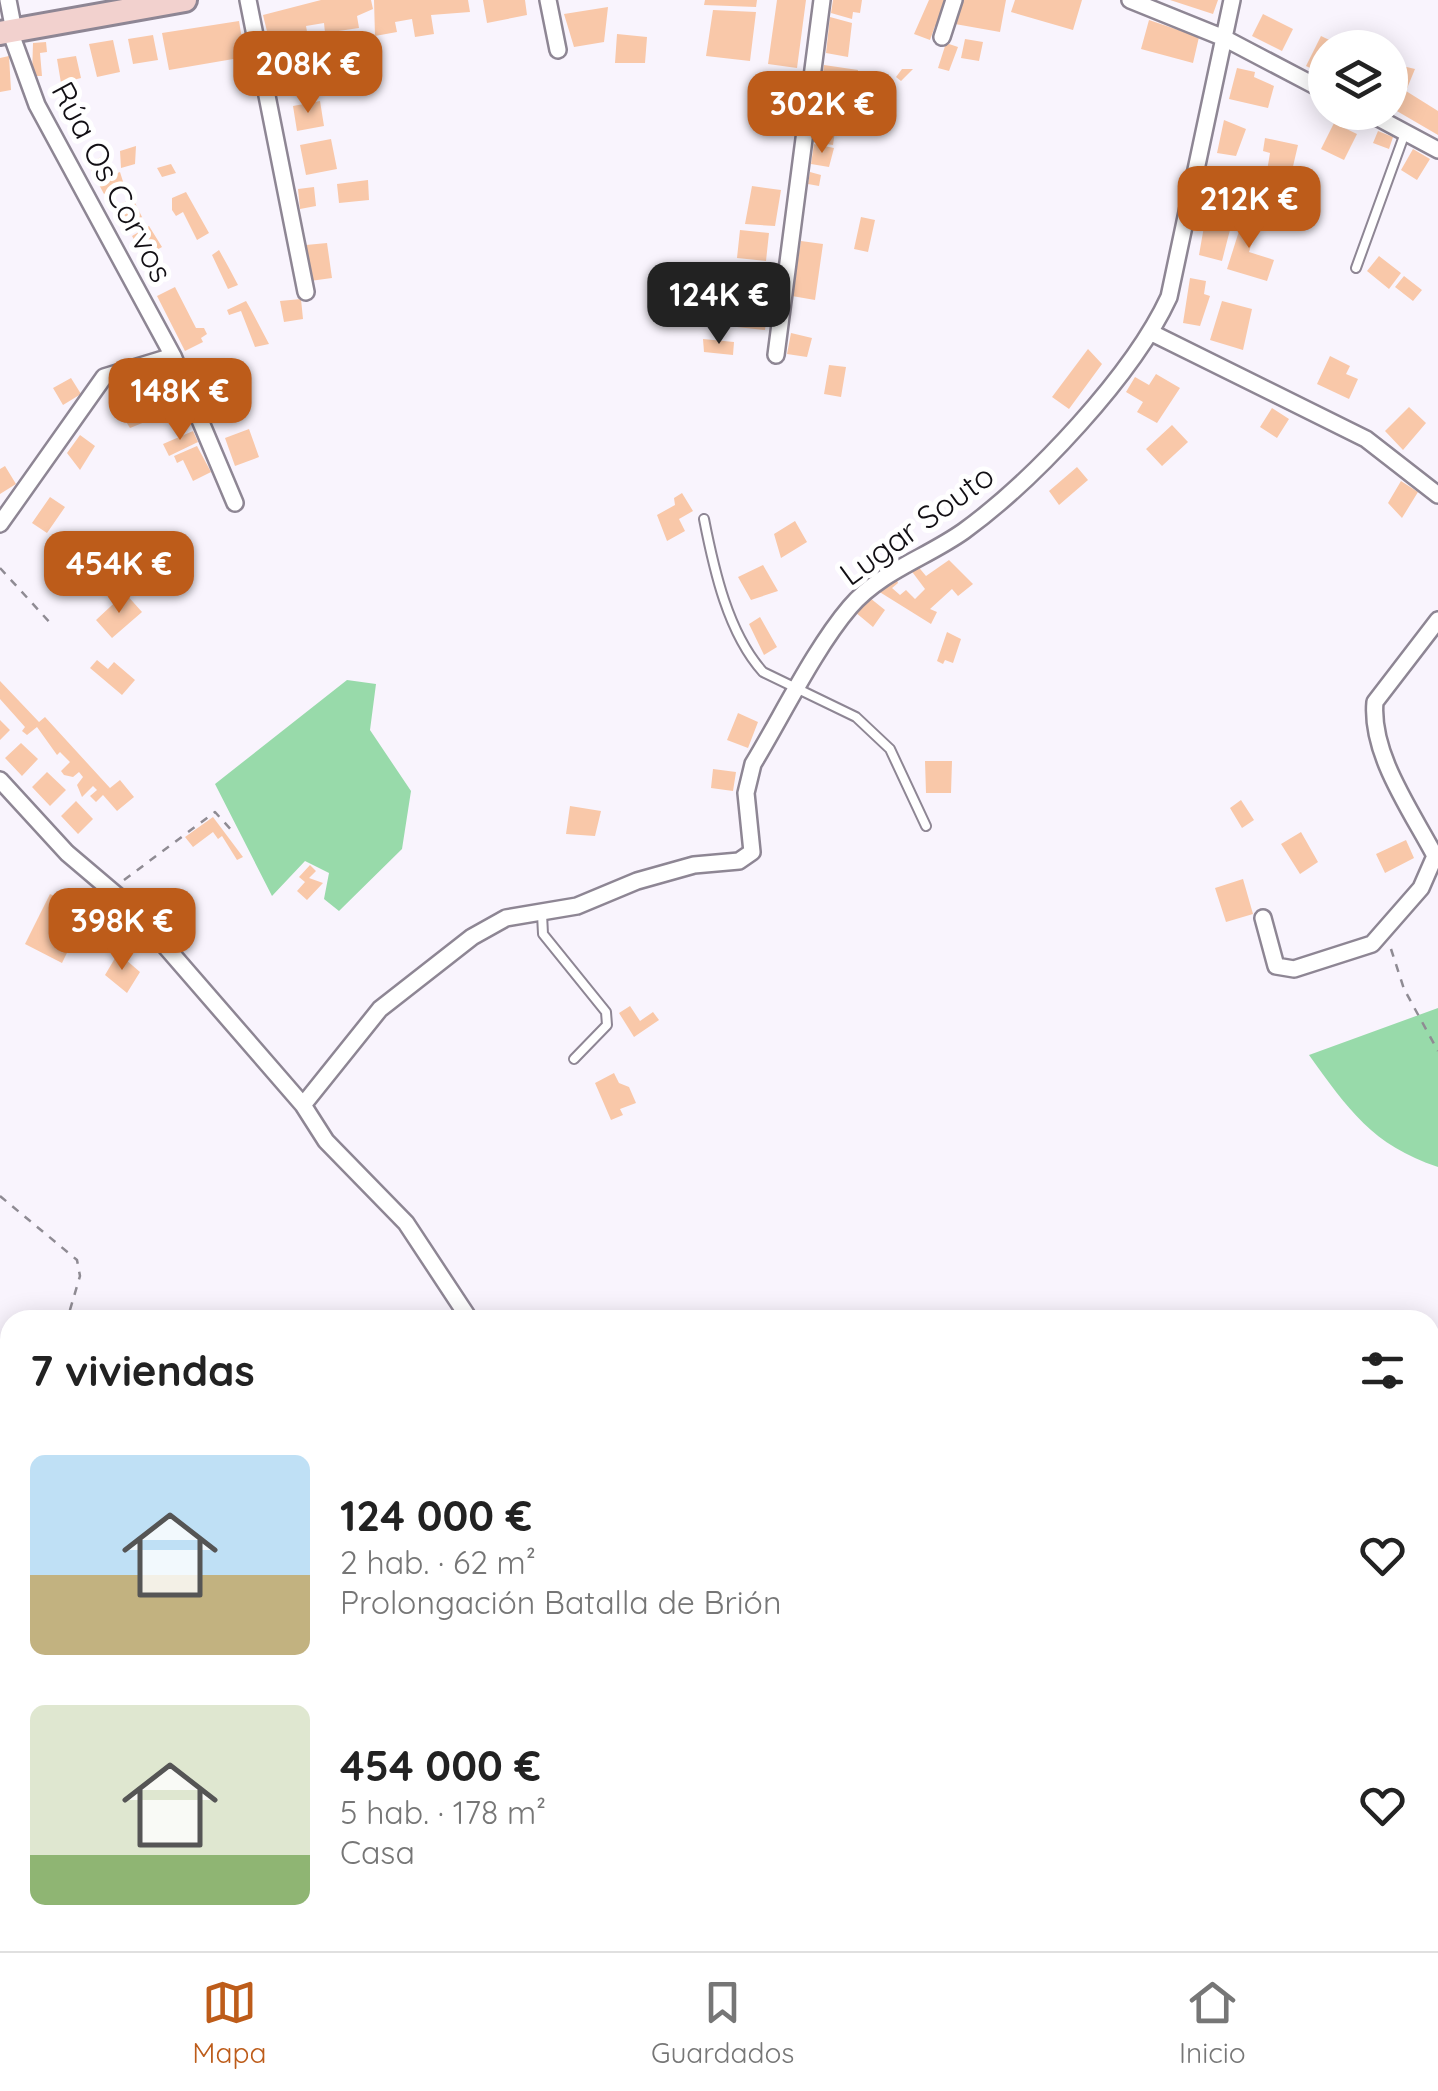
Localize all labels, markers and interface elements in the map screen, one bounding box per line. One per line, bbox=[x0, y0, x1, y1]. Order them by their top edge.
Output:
map controls bbox=[1308, 30, 1408, 130]
button: layers bbox=[1308, 30, 1408, 130]
pin: 208K € bbox=[227, 31, 389, 116]
text: 208K € bbox=[255, 43, 361, 83]
pin: 302K € bbox=[741, 71, 903, 156]
street label: Rúa Os Corvos bbox=[43, 75, 182, 288]
text: 302K € bbox=[769, 83, 875, 123]
pin: 212K € bbox=[1168, 166, 1330, 251]
text: 212K € bbox=[1200, 178, 1298, 218]
pin: 124K € bbox=[638, 262, 800, 347]
text: 124K € bbox=[669, 274, 769, 314]
pin: 148K € bbox=[99, 358, 261, 443]
text: 148K € bbox=[131, 370, 229, 410]
street label: Lugar Souto bbox=[832, 455, 1001, 593]
pin: 454K € bbox=[38, 531, 200, 616]
text: 454K € bbox=[66, 543, 172, 583]
pin: 398K € bbox=[41, 888, 203, 973]
text: 398K € bbox=[71, 900, 173, 940]
icon: filters bbox=[1355, 1343, 1410, 1398]
text: 7 viviendas bbox=[30, 1344, 255, 1397]
text: 124 000 € bbox=[340, 1489, 532, 1542]
icon: home bbox=[110, 1495, 230, 1615]
icon: heart bbox=[1355, 1528, 1410, 1583]
text: 2 hab. · 62 m² bbox=[340, 1542, 536, 1582]
text: Prolongación Batalla de Brión bbox=[340, 1582, 781, 1622]
text: 454 000 € bbox=[340, 1739, 541, 1792]
icon: home bbox=[110, 1745, 230, 1865]
icon: heart bbox=[1355, 1778, 1410, 1833]
text: 5 hab. · 178 m² bbox=[340, 1792, 546, 1832]
text: Casa bbox=[340, 1832, 415, 1872]
tab: Mapa bbox=[192, 1975, 266, 2070]
tab: Guardados bbox=[651, 1975, 794, 2070]
tab: Inicio bbox=[1179, 1975, 1246, 2070]

